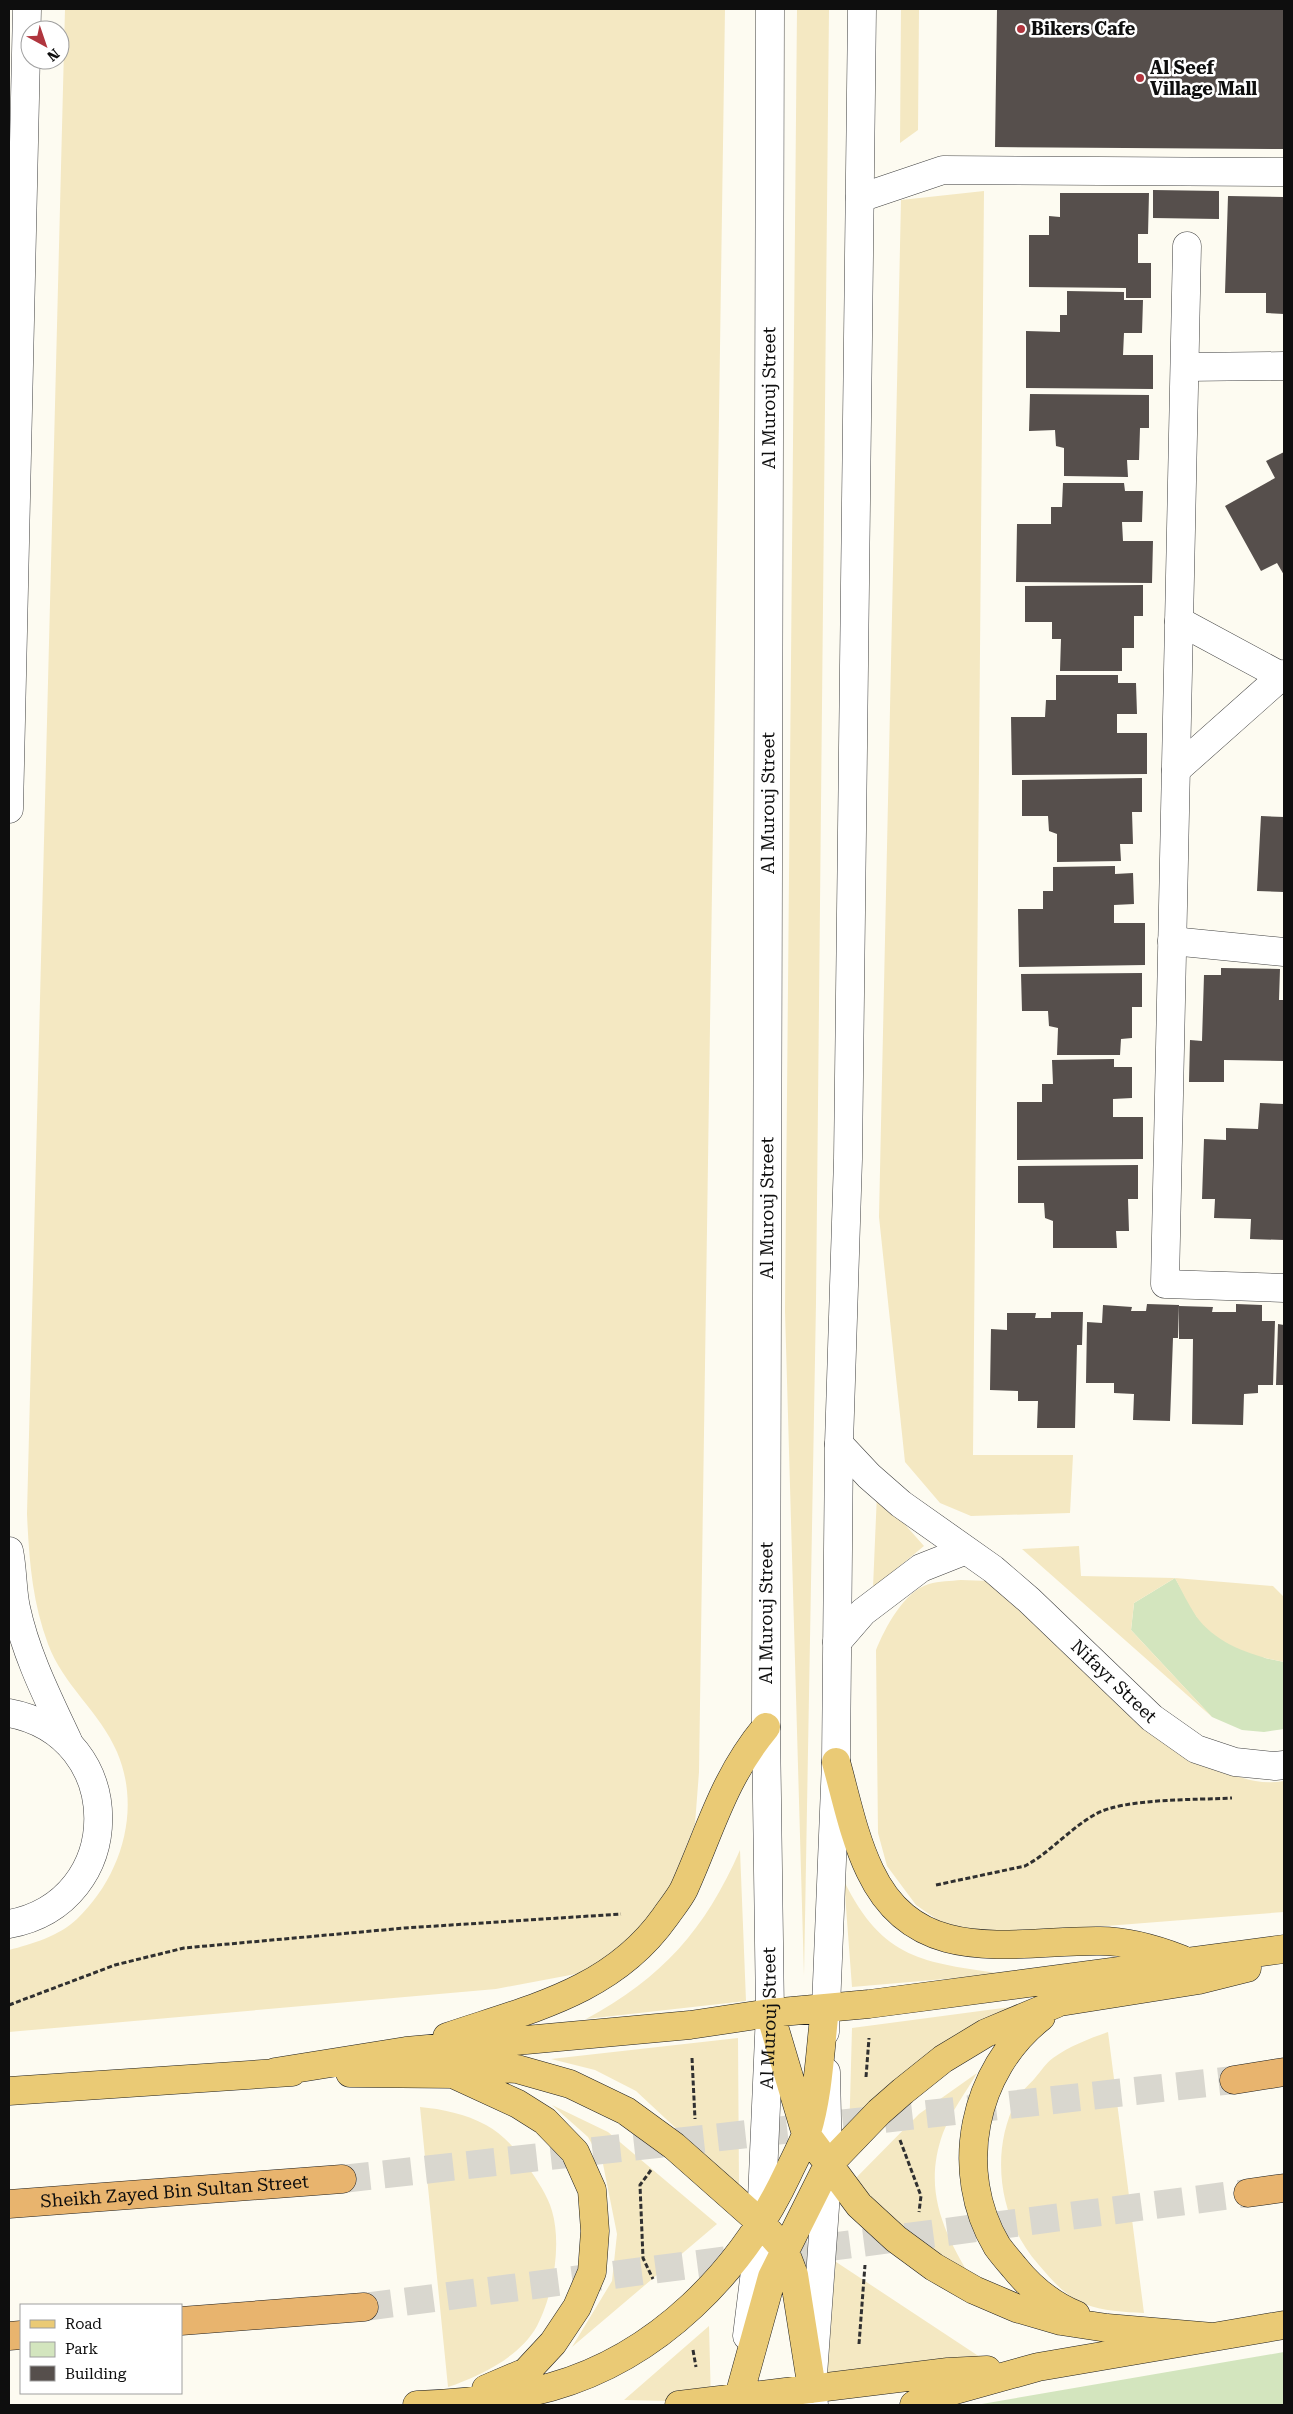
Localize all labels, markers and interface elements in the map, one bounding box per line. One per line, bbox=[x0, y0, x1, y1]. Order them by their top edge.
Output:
place label: Bikers Cafe bbox=[1031, 18, 1136, 39]
north arrow bbox=[20, 20, 70, 70]
marker: Bikers Cafe bbox=[1015, 23, 1027, 35]
text: N bbox=[44, 45, 63, 65]
place label: Al Seef Village Mall bbox=[1150, 57, 1257, 99]
marker: Al Seef Village Mall bbox=[1134, 72, 1146, 84]
street label: Al Murouj Street bbox=[758, 327, 779, 469]
street label: Al Murouj Street bbox=[757, 732, 778, 874]
street label: Al Murouj Street bbox=[756, 1137, 777, 1279]
street label: Al Murouj Street bbox=[755, 1542, 776, 1684]
street label: Nifayr Street bbox=[1067, 1635, 1161, 1727]
street label: Al Murouj Street bbox=[756, 1946, 780, 2090]
street label: Sheikh Zayed Bin Sultan Street bbox=[40, 2171, 310, 2212]
legend bbox=[20, 2304, 182, 2394]
text: Road bbox=[65, 2315, 102, 2333]
text: Park bbox=[65, 2340, 99, 2358]
text: Building bbox=[65, 2365, 127, 2383]

